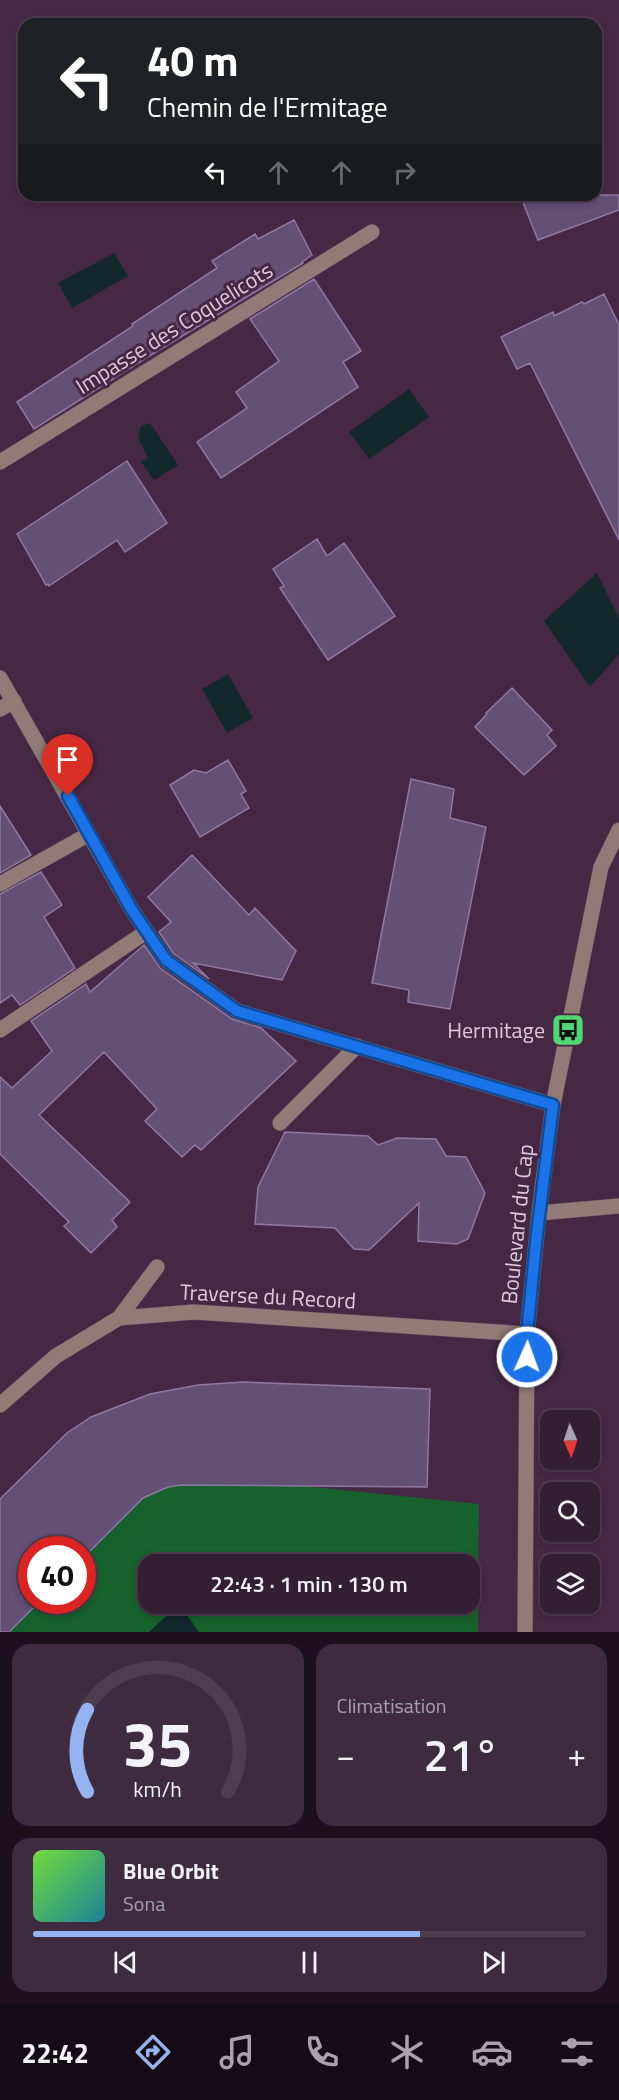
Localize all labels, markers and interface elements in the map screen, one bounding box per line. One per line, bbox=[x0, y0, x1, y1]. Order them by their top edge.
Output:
text: 40 m bbox=[147, 28, 239, 92]
icon: left bbox=[48, 42, 126, 120]
text: Chemin de l'Ermitage bbox=[147, 86, 388, 127]
icon: left bbox=[199, 156, 232, 189]
icon: ahead bbox=[262, 156, 295, 189]
icon: ahead bbox=[325, 156, 358, 189]
icon: right bbox=[388, 156, 421, 189]
street label: Impasse des Coquelicots bbox=[69, 253, 279, 403]
pin bbox=[42, 734, 93, 796]
icon: arrive bbox=[51, 743, 84, 776]
bus stop icon: Hermitage bbox=[550, 1012, 586, 1048]
place label: Hermitage bbox=[447, 1013, 545, 1047]
street label: Boulevard du Cap bbox=[492, 1142, 542, 1306]
street label: Traverse du Record bbox=[179, 1274, 357, 1318]
position arrow bbox=[495, 1325, 559, 1389]
north arrow bbox=[540, 1410, 600, 1470]
map controls bbox=[540, 1410, 600, 1614]
button: search bbox=[540, 1482, 600, 1542]
speed limit sign: 40 bbox=[18, 1536, 96, 1614]
button: layers bbox=[540, 1554, 600, 1614]
text: 22:43 · 1 min · 130 m bbox=[210, 1567, 408, 1601]
text: Climatisation bbox=[337, 1690, 447, 1721]
text: 35 bbox=[123, 1695, 193, 1790]
text: 21° bbox=[423, 1720, 499, 1788]
text: − bbox=[337, 1730, 355, 1780]
text: + bbox=[568, 1730, 586, 1780]
text: km/h bbox=[133, 1773, 182, 1805]
text: Blue Orbit bbox=[123, 1854, 219, 1888]
text: Sona bbox=[123, 1888, 165, 1919]
icon: previous bbox=[109, 1946, 142, 1979]
icon: pause bbox=[293, 1946, 326, 1979]
icon: next bbox=[477, 1946, 510, 1979]
icon: directions bbox=[132, 2031, 174, 2073]
icon: music bbox=[216, 2031, 258, 2073]
icon: phone bbox=[301, 2031, 343, 2073]
icon: climate bbox=[386, 2031, 428, 2073]
icon: car bbox=[471, 2031, 513, 2073]
icon: filters bbox=[556, 2031, 598, 2073]
text: 22:42 bbox=[21, 2032, 89, 2073]

